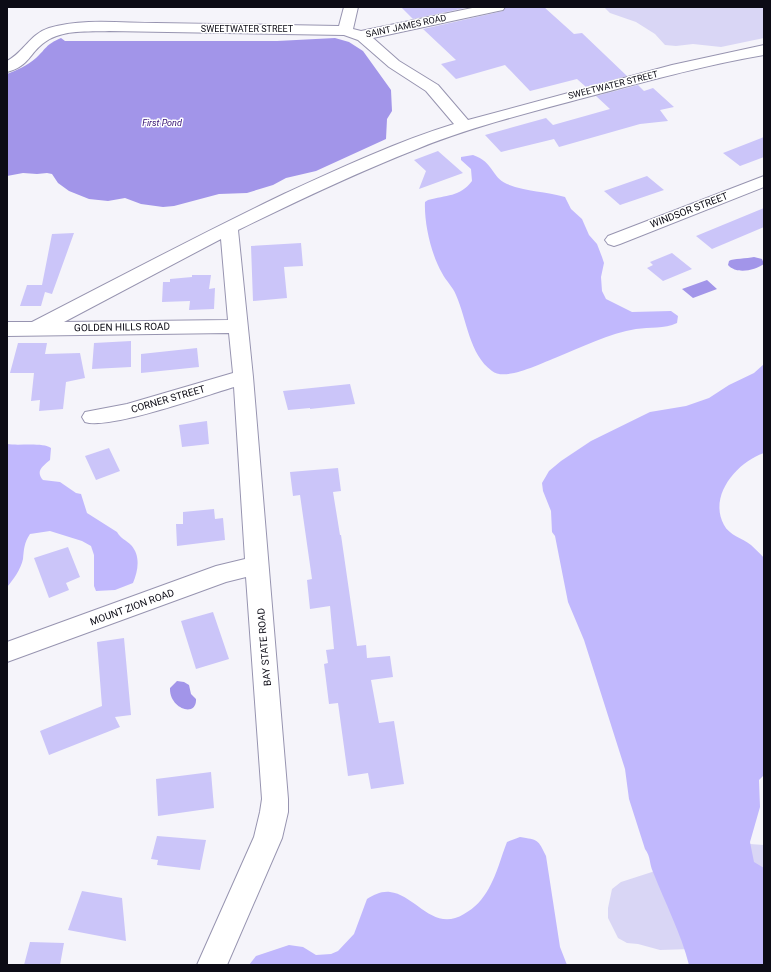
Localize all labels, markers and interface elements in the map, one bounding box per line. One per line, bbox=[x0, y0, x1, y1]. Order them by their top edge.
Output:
street label: SAINT JAMES ROAD bbox=[365, 13, 447, 39]
street label: SWEETWATER STREET bbox=[201, 24, 294, 34]
street label: SWEETWATER STREET bbox=[567, 69, 660, 101]
water label: First Pond bbox=[142, 118, 183, 128]
street label: WINDSOR STREET bbox=[649, 190, 729, 230]
street label: GOLDEN HILLS ROAD bbox=[74, 321, 170, 333]
street label: CORNER STREET bbox=[130, 383, 206, 415]
street label: MOUNT ZION ROAD bbox=[89, 587, 175, 627]
street label: BAY STATE ROAD bbox=[255, 607, 273, 687]

